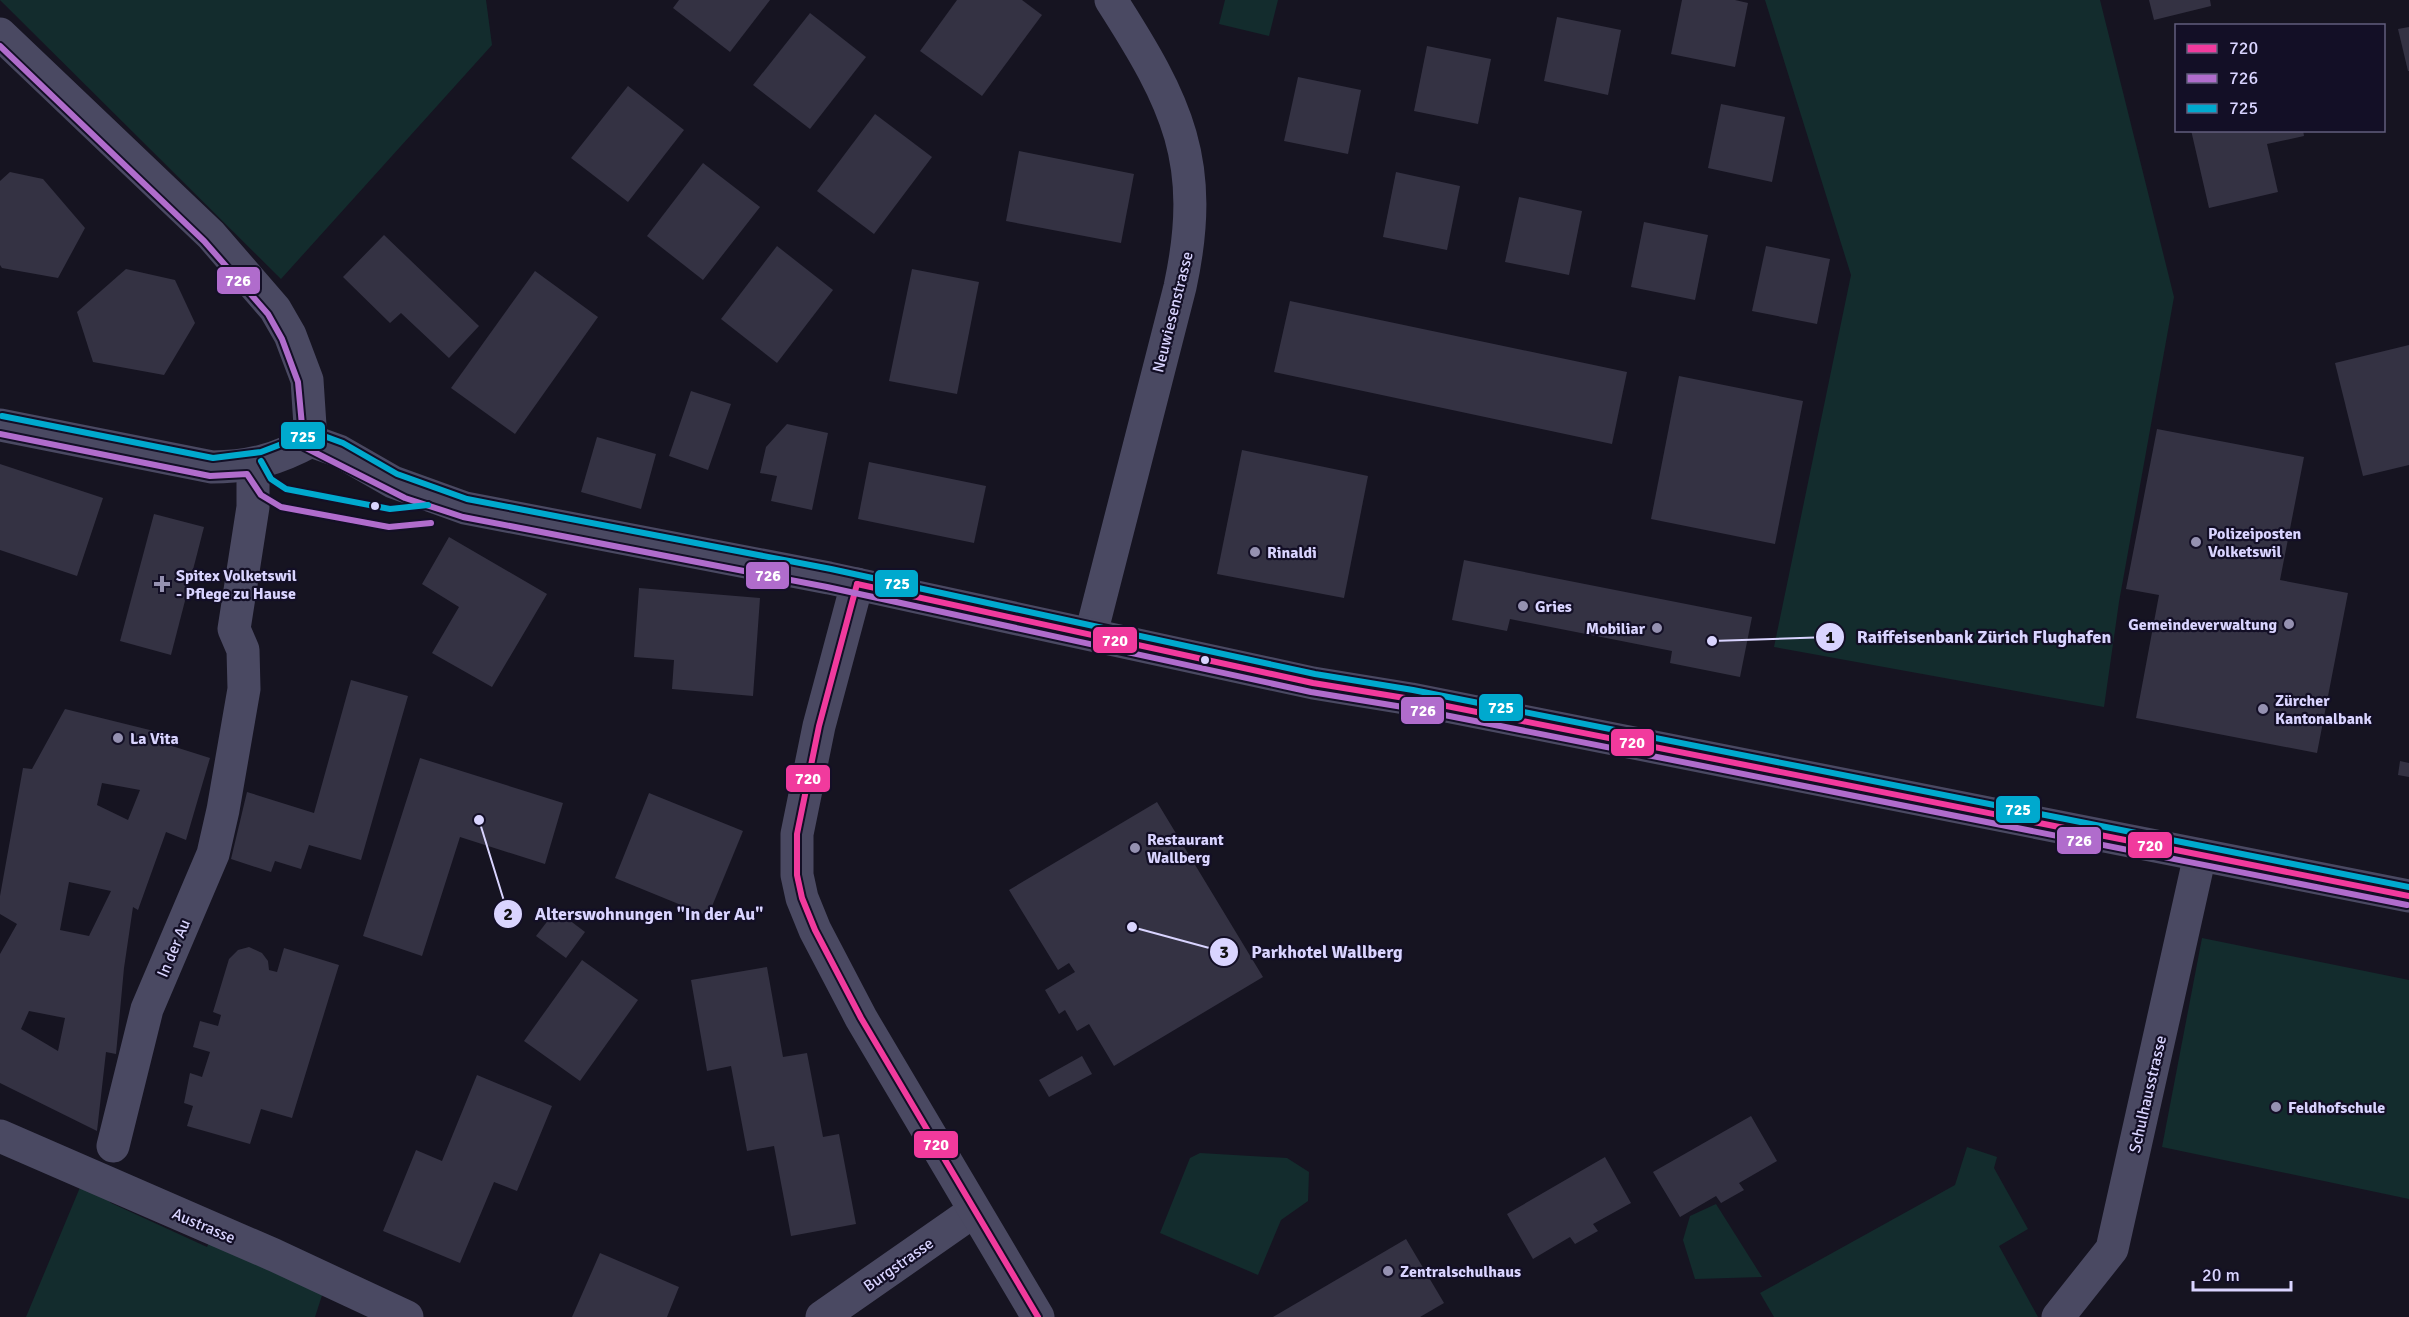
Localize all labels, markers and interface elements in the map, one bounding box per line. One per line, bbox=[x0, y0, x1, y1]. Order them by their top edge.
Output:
legend bbox=[2175, 24, 2385, 132]
text: 720 bbox=[2229, 37, 2258, 59]
text: 726 bbox=[2229, 67, 2258, 89]
text: 725 bbox=[2229, 97, 2258, 119]
street label: Neuwiesenstrasse bbox=[1148, 250, 1198, 375]
line badge: 726 bbox=[216, 266, 261, 295]
text: 726 bbox=[225, 271, 251, 291]
line badge: 725 bbox=[280, 421, 326, 450]
text: 725 bbox=[290, 427, 316, 447]
unlabelled marker bbox=[369, 500, 381, 512]
place label: Polizeiposten Volketswil bbox=[2208, 524, 2302, 562]
marker: Polizeiposten Volketswil bbox=[2189, 535, 2203, 549]
place label: Rinaldi bbox=[1267, 543, 1317, 563]
marker: Rinaldi bbox=[1248, 545, 1262, 559]
line badge: 726 bbox=[745, 561, 790, 590]
place label: Spitex Volketswil - Pflege zu Hause bbox=[176, 566, 297, 604]
text: 726 bbox=[755, 566, 781, 586]
line badge: 725 bbox=[874, 569, 919, 598]
text: 725 bbox=[884, 574, 910, 594]
marker: Spitex Volketswil - Pflege zu Hause bbox=[153, 575, 171, 593]
place label: Gries bbox=[1535, 597, 1572, 617]
marker: Gries bbox=[1516, 599, 1530, 613]
place label: Gemeindeverwaltung bbox=[2128, 615, 2277, 635]
marker: Gemeindeverwaltung bbox=[2282, 617, 2296, 631]
place label: Mobiliar bbox=[1586, 619, 1646, 639]
callout: Raiffeisenbank Zürich Flughafen bbox=[1815, 619, 2123, 655]
marker: Mobiliar bbox=[1650, 621, 1664, 635]
line badge: 720 bbox=[1092, 626, 1138, 654]
text: 1 bbox=[1825, 626, 1835, 648]
text: Raiffeisenbank Zürich Flughafen bbox=[1857, 626, 2111, 648]
text: 720 bbox=[1102, 631, 1128, 651]
unlabelled marker bbox=[1199, 654, 1211, 666]
place label: Zürcher Kantonalbank bbox=[2275, 691, 2373, 729]
line badge: 725 bbox=[1478, 693, 1524, 722]
line badge: 726 bbox=[1400, 696, 1445, 725]
text: 725 bbox=[1488, 698, 1514, 718]
text: 726 bbox=[1410, 701, 1436, 721]
marker: Zürcher Kantonalbank bbox=[2256, 702, 2270, 716]
line badge: 720 bbox=[1610, 728, 1655, 757]
place label: La Vita bbox=[130, 729, 179, 749]
marker: La Vita bbox=[111, 731, 125, 745]
text: 720 bbox=[1619, 733, 1645, 753]
line badge: 720 bbox=[785, 764, 831, 793]
text: 720 bbox=[795, 769, 821, 789]
line badge: 725 bbox=[1995, 795, 2041, 824]
text: 725 bbox=[2005, 800, 2031, 820]
line badge: 726 bbox=[2056, 826, 2102, 855]
place label: Restaurant Wallberg bbox=[1147, 830, 1224, 868]
text: 726 bbox=[2066, 831, 2092, 851]
line badge: 720 bbox=[2127, 831, 2173, 859]
text: 720 bbox=[2137, 836, 2163, 856]
marker: Restaurant Wallberg bbox=[1128, 841, 1142, 855]
callout: Alterswohnungen "In der Au" bbox=[493, 896, 775, 932]
text: 2 bbox=[503, 903, 513, 925]
text: Alterswohnungen "In der Au" bbox=[535, 903, 763, 925]
street label: In der Au bbox=[153, 916, 195, 980]
callout: Parkhotel Wallberg bbox=[1209, 934, 1414, 970]
text: 3 bbox=[1219, 941, 1229, 963]
text: Parkhotel Wallberg bbox=[1251, 941, 1403, 963]
street label: Schulhausstrasse bbox=[2125, 1034, 2171, 1155]
place label: Feldhofschule bbox=[2288, 1098, 2385, 1118]
marker: Feldhofschule bbox=[2269, 1100, 2283, 1114]
line badge: 720 bbox=[913, 1130, 959, 1159]
text: 720 bbox=[923, 1135, 949, 1155]
street label: Austrasse bbox=[169, 1204, 238, 1248]
street label: Burgstrasse bbox=[860, 1233, 938, 1296]
scale bar bbox=[2193, 1254, 2290, 1292]
place label: Zentralschulhaus bbox=[1400, 1262, 1521, 1282]
marker: Zentralschulhaus bbox=[1381, 1264, 1395, 1278]
text: 20 m bbox=[2202, 1264, 2240, 1286]

